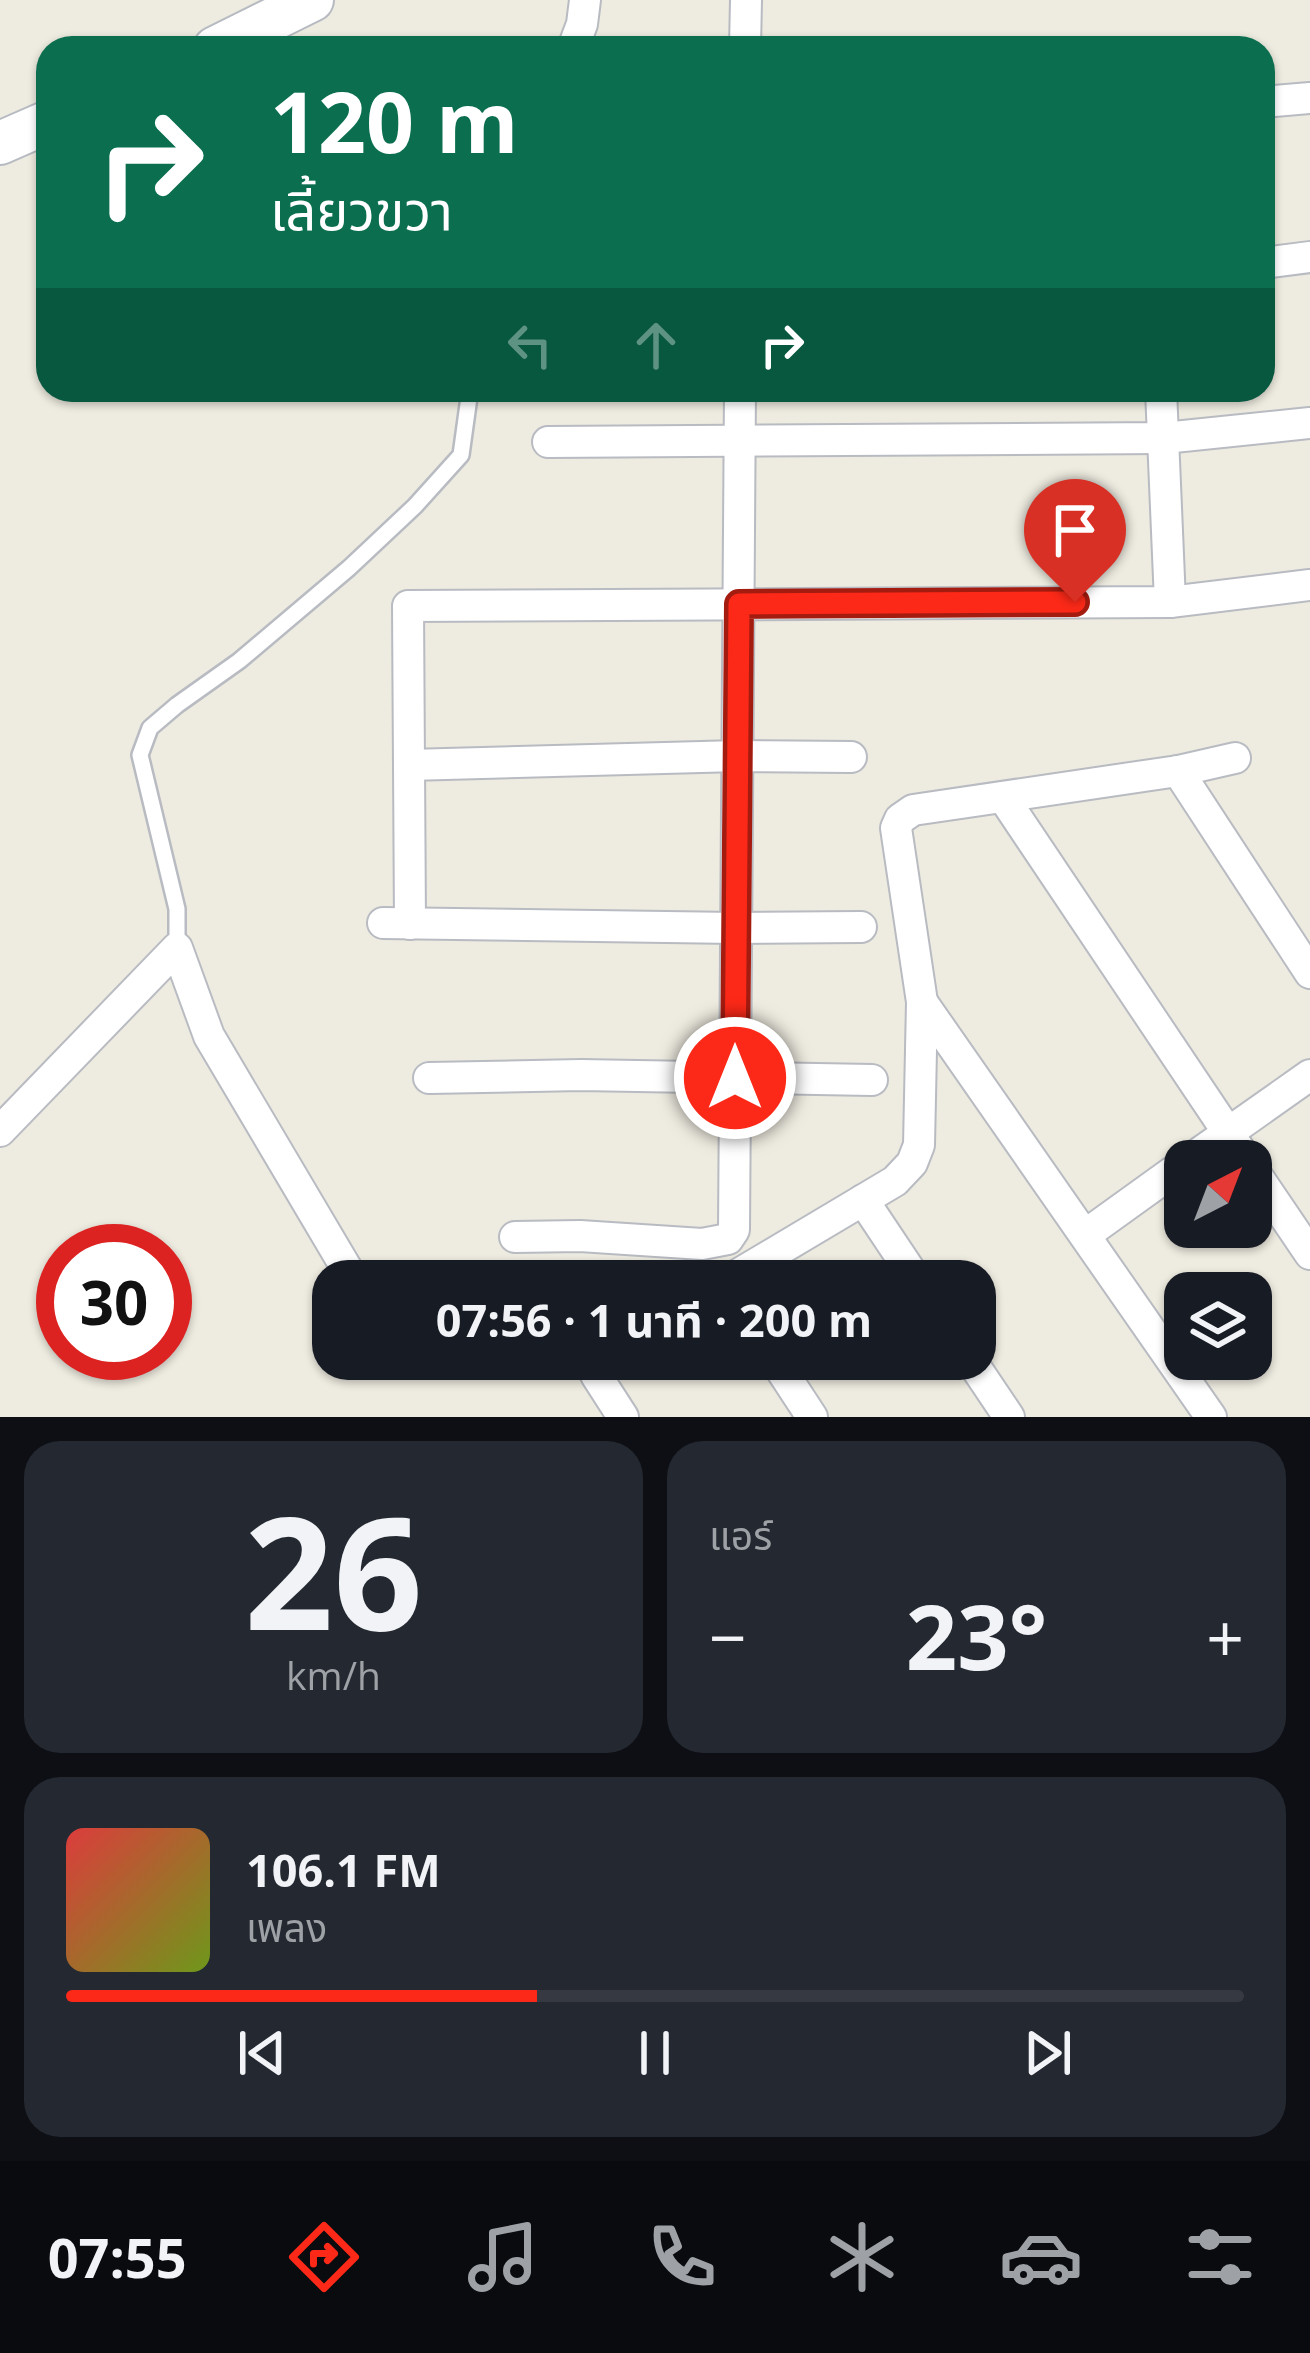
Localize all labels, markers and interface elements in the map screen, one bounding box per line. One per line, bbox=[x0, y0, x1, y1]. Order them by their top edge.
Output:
text: 120 m bbox=[270, 63, 518, 178]
icon: right bbox=[72, 84, 228, 240]
text: เลี้ยวขวา bbox=[270, 172, 453, 246]
icon: left bbox=[497, 312, 563, 378]
icon: ahead bbox=[623, 312, 689, 378]
icon: right bbox=[749, 312, 815, 378]
pin bbox=[1024, 479, 1126, 602]
icon: arrive bbox=[1042, 497, 1108, 563]
position arrow bbox=[672, 1015, 798, 1141]
north arrow bbox=[1164, 1140, 1272, 1248]
map controls bbox=[1164, 1140, 1272, 1380]
speed limit sign: 30 bbox=[36, 1224, 192, 1380]
button: layers bbox=[1164, 1272, 1272, 1380]
text: 07:56 · 1 นาที · 200 m bbox=[436, 1289, 872, 1350]
text: 26 bbox=[244, 1463, 423, 1676]
text: แอร์ bbox=[709, 1508, 772, 1561]
text: 23° bbox=[906, 1574, 1047, 1696]
text: − bbox=[709, 1591, 747, 1681]
text: + bbox=[1206, 1591, 1244, 1681]
text: km/h bbox=[286, 1648, 381, 1701]
text: 106.1 FM bbox=[246, 1839, 441, 1900]
text: เพลง bbox=[246, 1900, 327, 1953]
icon: previous bbox=[229, 2020, 295, 2086]
icon: pause bbox=[622, 2020, 688, 2086]
icon: next bbox=[1015, 2020, 1081, 2086]
icon: directions bbox=[282, 2215, 366, 2299]
icon: music bbox=[461, 2215, 545, 2299]
icon: phone bbox=[640, 2215, 724, 2299]
icon: climate bbox=[820, 2215, 904, 2299]
icon: car bbox=[999, 2215, 1083, 2299]
icon: filters bbox=[1178, 2215, 1262, 2299]
text: 07:55 bbox=[48, 2220, 187, 2294]

